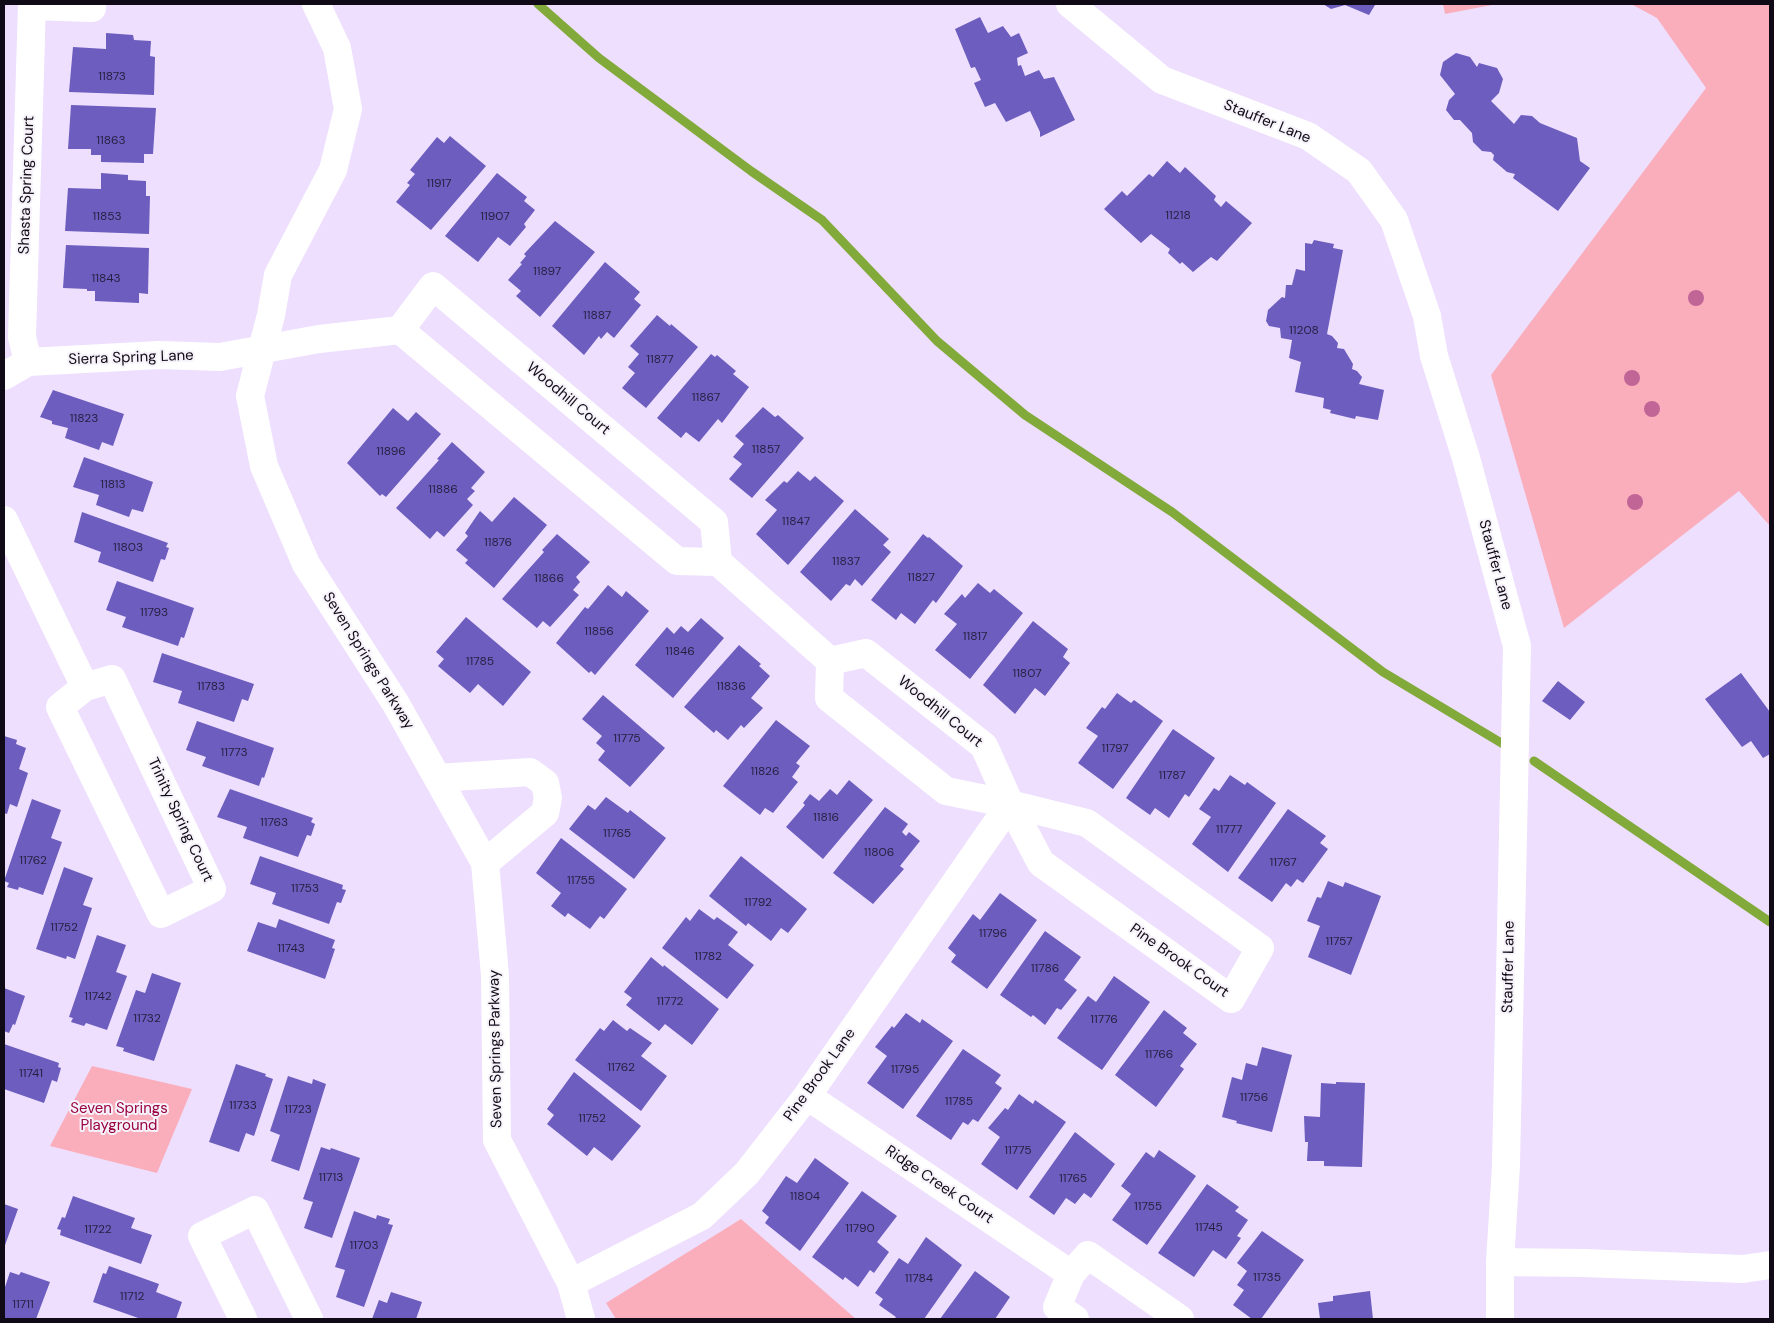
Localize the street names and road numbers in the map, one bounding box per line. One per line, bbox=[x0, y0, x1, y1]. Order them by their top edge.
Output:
street label: Stauffer Lane bbox=[1221, 96, 1313, 148]
street label: Shasta Spring Court bbox=[16, 115, 38, 255]
street label: Sierra Spring Lane bbox=[68, 347, 194, 369]
street label: Woodhill Court bbox=[523, 359, 613, 439]
street label: Stauffer Lane bbox=[1474, 518, 1516, 612]
street label: Seven Springs Parkway bbox=[318, 589, 418, 733]
street label: Woodhill Court bbox=[894, 672, 986, 752]
street label: Trinity Spring Court bbox=[143, 755, 217, 885]
street label: Pine Brook Court bbox=[1126, 920, 1232, 1002]
street label: Stauffer Lane bbox=[1499, 921, 1519, 1013]
street label: Seven Springs Parkway bbox=[486, 970, 506, 1128]
street label: Pine Brook Lane bbox=[780, 1025, 860, 1125]
street label: Ridge Creek Court bbox=[881, 1142, 997, 1228]

